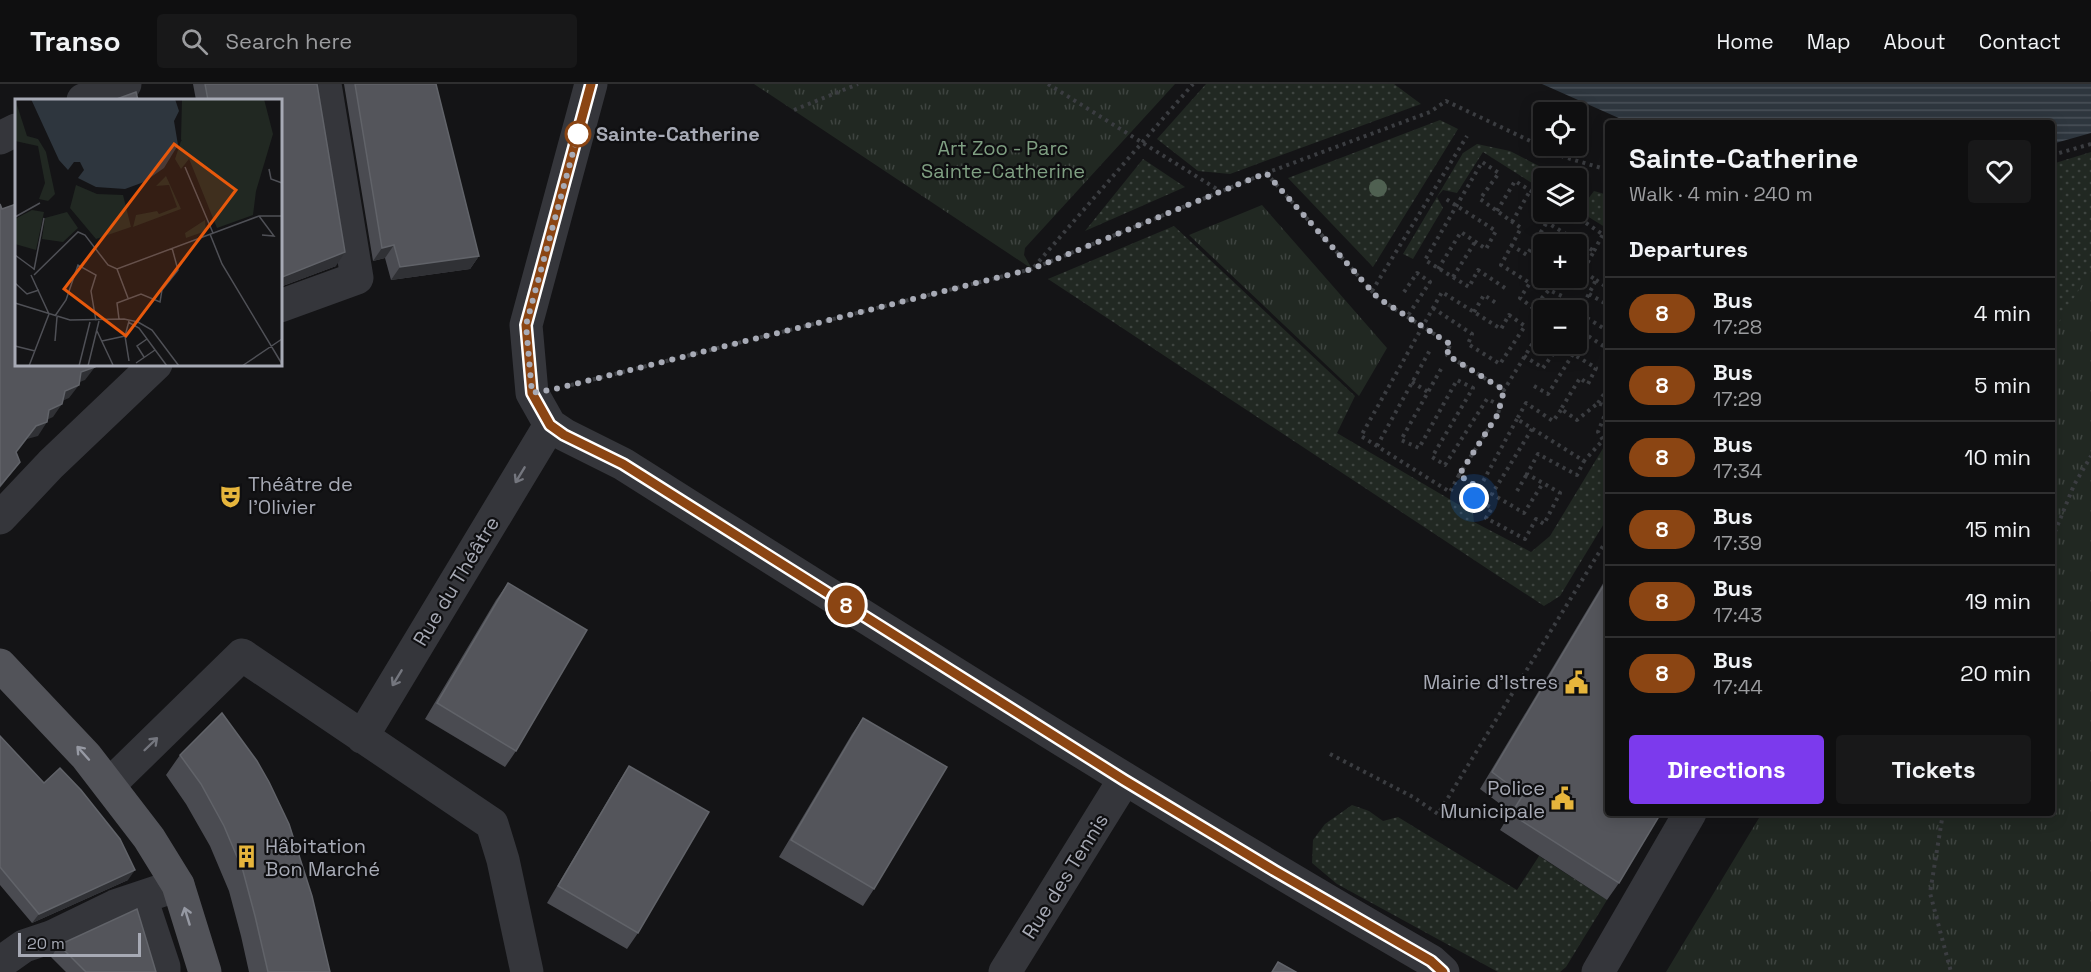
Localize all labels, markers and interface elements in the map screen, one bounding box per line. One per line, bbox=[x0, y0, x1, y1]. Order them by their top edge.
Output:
search box bbox=[157, 14, 577, 68]
text: Transo bbox=[30, 23, 121, 59]
icon: search bbox=[178, 25, 211, 58]
text: Search here bbox=[226, 27, 352, 55]
text: Home bbox=[1716, 28, 1774, 55]
text: Map bbox=[1807, 28, 1851, 55]
text: About bbox=[1884, 28, 1946, 55]
text: Contact bbox=[1979, 28, 2061, 55]
inset map bbox=[15, 99, 282, 366]
map controls bbox=[1533, 102, 1587, 354]
button: locate bbox=[1533, 102, 1587, 156]
marker: Sainte-Catherine bbox=[565, 121, 591, 147]
place label: Sainte-Catherine bbox=[596, 121, 760, 147]
park label: Art Zoo - Parc Sainte-Catherine bbox=[921, 135, 1085, 184]
text: Sainte-Catherine bbox=[1629, 140, 1858, 176]
button: heart bbox=[1968, 140, 2031, 203]
button: layers bbox=[1533, 168, 1587, 222]
text: Walk · 4 min · 240 m bbox=[1629, 181, 1813, 207]
button: + bbox=[1533, 234, 1587, 288]
text: Departures bbox=[1629, 235, 1748, 263]
text: Bus bbox=[1713, 286, 1753, 314]
text: 4 min bbox=[1974, 299, 2031, 327]
button: − bbox=[1533, 300, 1587, 354]
text: 8 bbox=[1656, 300, 1668, 327]
text: 17:28 bbox=[1713, 314, 1762, 340]
text: Bus bbox=[1713, 358, 1753, 386]
text: 5 min bbox=[1974, 371, 2031, 399]
text: 8 bbox=[1656, 372, 1668, 399]
text: 17:29 bbox=[1713, 386, 1762, 412]
text: Bus bbox=[1713, 430, 1753, 458]
text: 10 min bbox=[1964, 443, 2031, 471]
text: 8 bbox=[1656, 444, 1668, 471]
text: 17:34 bbox=[1713, 458, 1762, 484]
one-way arrow bbox=[514, 467, 526, 484]
place label: Théâtre de l'Olivier bbox=[248, 471, 353, 520]
theatre icon: Théâtre de l'Olivier bbox=[217, 483, 243, 509]
your location bbox=[1459, 483, 1489, 513]
text: Bus bbox=[1713, 502, 1753, 530]
street label: Rue du Théâtre bbox=[407, 512, 505, 650]
text: 15 min bbox=[1965, 515, 2031, 543]
text: 8 bbox=[1656, 516, 1668, 543]
text: 17:39 bbox=[1713, 530, 1762, 556]
text: Bus bbox=[1713, 574, 1753, 602]
line badge: 8 bbox=[826, 586, 866, 624]
text: 19 min bbox=[1965, 587, 2031, 615]
text: 8 bbox=[1656, 588, 1668, 615]
text: 8 bbox=[840, 592, 852, 619]
text: 17:43 bbox=[1713, 602, 1762, 628]
text: Bus bbox=[1713, 646, 1753, 674]
text: 20 min bbox=[1960, 659, 2031, 687]
text: 8 bbox=[1656, 660, 1668, 687]
one-way arrow bbox=[391, 669, 403, 686]
place label: Mairie d'Istres bbox=[1423, 669, 1558, 695]
public building icon: Mairie d'Istres bbox=[1563, 669, 1589, 695]
text: 17:44 bbox=[1713, 674, 1763, 700]
button: Directions bbox=[1629, 735, 1824, 804]
button: Tickets bbox=[1836, 735, 2031, 804]
one-way arrow bbox=[143, 737, 158, 751]
one-way arrow bbox=[76, 746, 90, 761]
place label: Police Municipale bbox=[1440, 775, 1545, 824]
public building icon: Police Municipale bbox=[1550, 786, 1576, 812]
street label: Rue des Tennis bbox=[1016, 808, 1114, 944]
place label: Hâbitation Bon Marché bbox=[265, 833, 380, 882]
building icon: Hâbitation Bon Marché bbox=[234, 844, 260, 870]
one-way arrow bbox=[181, 907, 192, 926]
scale bar bbox=[18, 930, 141, 958]
text: 20 m bbox=[27, 933, 65, 954]

